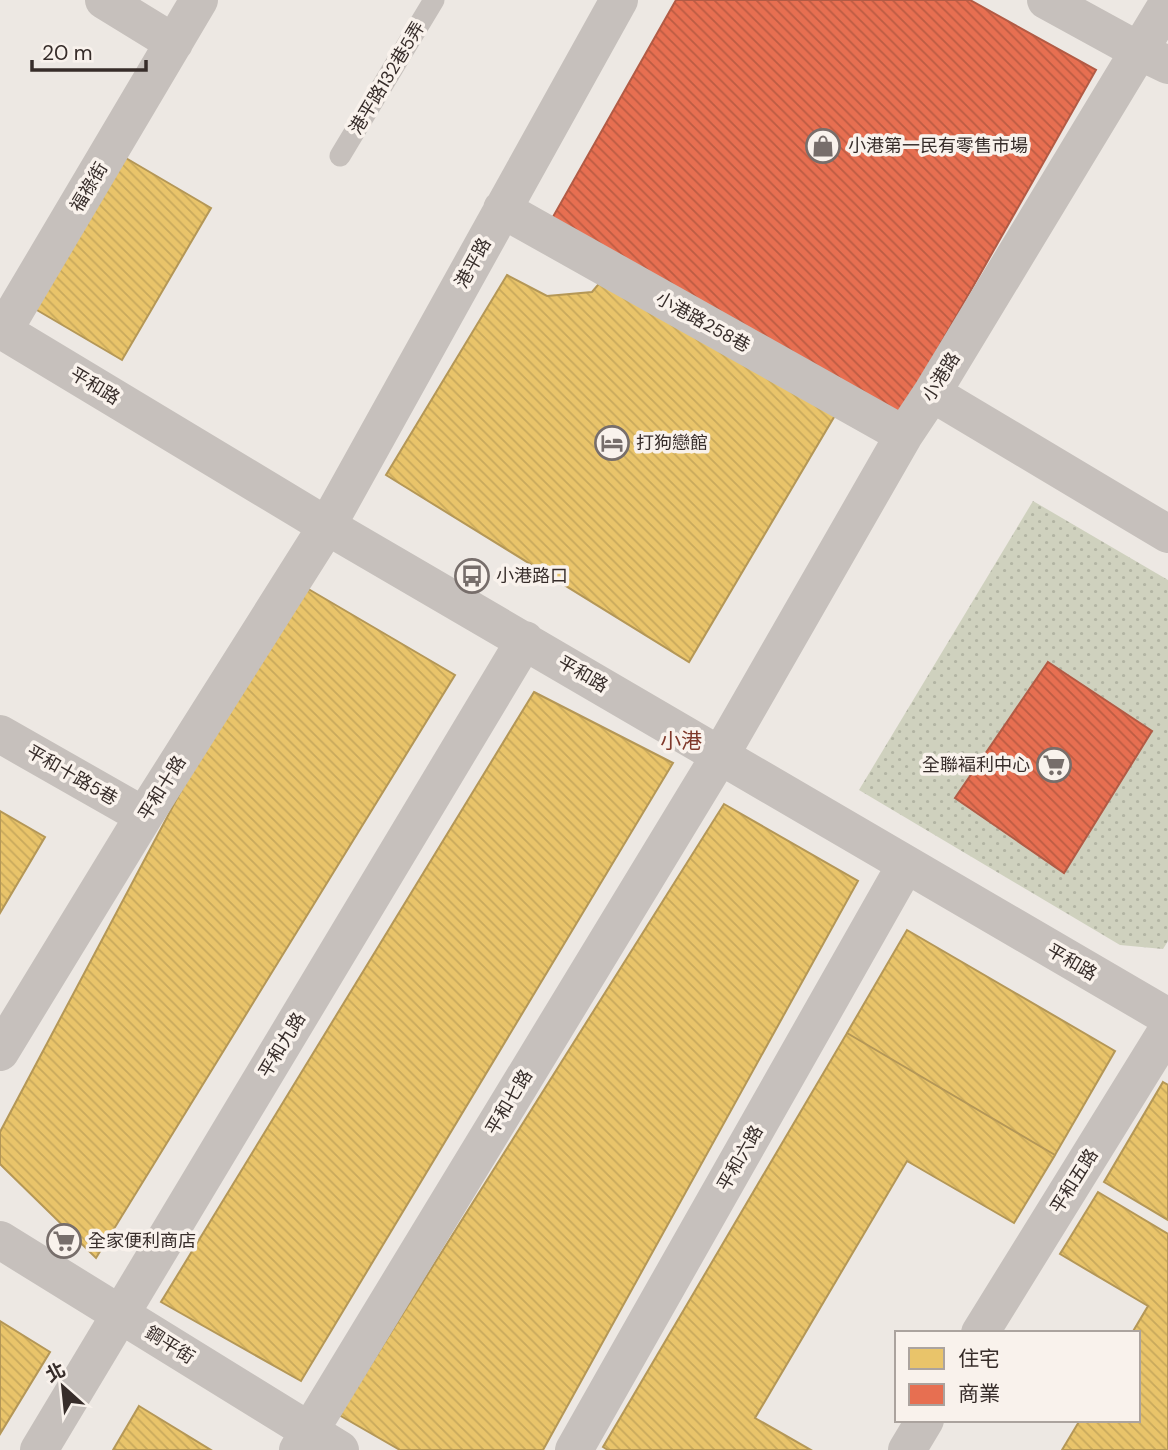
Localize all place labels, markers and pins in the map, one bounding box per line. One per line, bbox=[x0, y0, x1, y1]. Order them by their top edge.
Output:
shop icon: 小港第一民有零售市場 bbox=[804, 127, 842, 165]
place label: 小港第一民有零售市場 bbox=[848, 134, 1028, 158]
hotel icon: 打狗戀館 bbox=[593, 424, 631, 462]
place label: 打狗戀館 bbox=[636, 431, 708, 455]
bus stop icon: 小港路口 bbox=[453, 557, 491, 595]
place label: 小港路口 bbox=[496, 564, 568, 588]
supermarket icon: 全聯褔利中心 bbox=[1035, 746, 1073, 784]
place label: 全聯褔利中心 bbox=[922, 753, 1030, 777]
supermarket icon: 全家便利商店 bbox=[45, 1222, 83, 1260]
place label: 全家便利商店 bbox=[88, 1229, 196, 1253]

